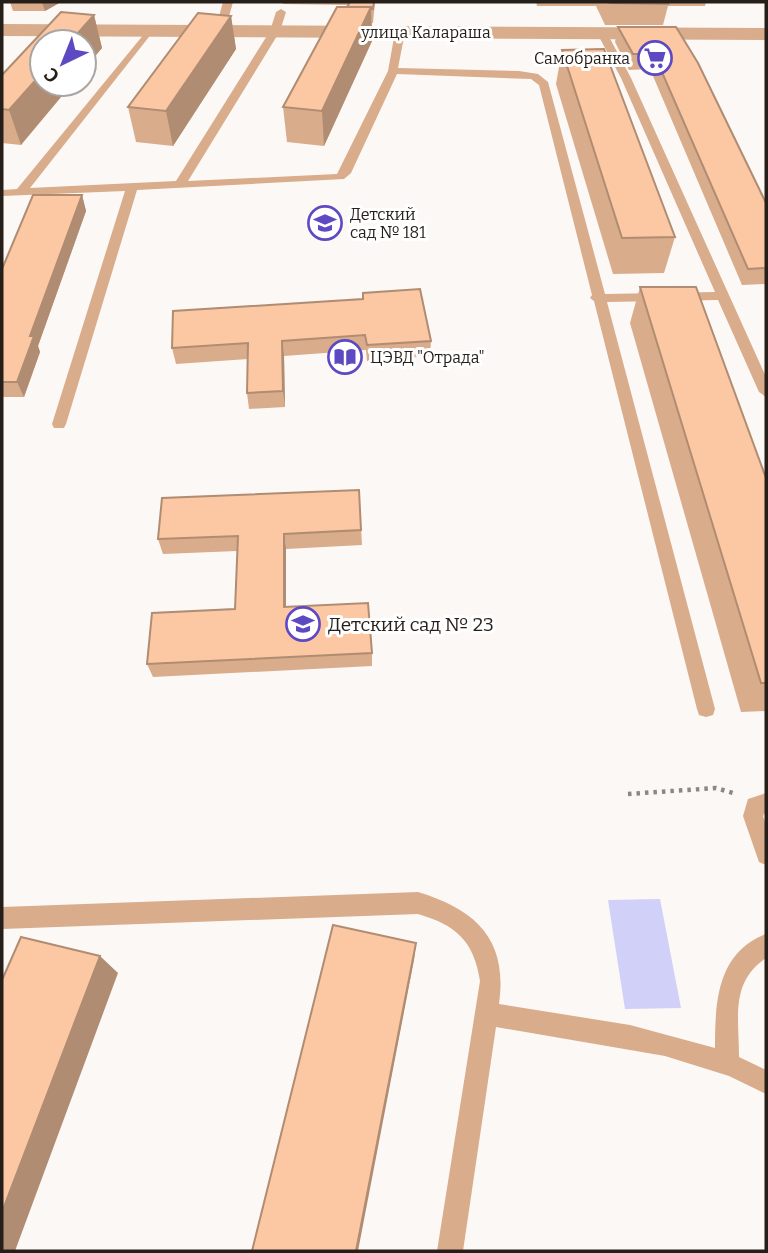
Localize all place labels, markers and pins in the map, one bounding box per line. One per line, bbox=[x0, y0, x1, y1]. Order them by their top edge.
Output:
supermarket icon: Самобранка bbox=[636, 39, 674, 77]
place label: Самобранка bbox=[534, 49, 630, 68]
school or university icon: Детский сад № 181 bbox=[306, 204, 344, 242]
place label: Детский сад № 181 bbox=[350, 205, 426, 242]
library icon: ЦЭВД "Отрада" bbox=[326, 338, 364, 376]
place label: ЦЭВД "Отрада" bbox=[370, 348, 485, 367]
school or university icon: Детский сад № 23 bbox=[284, 605, 322, 643]
place label: Детский сад № 23 bbox=[328, 613, 494, 636]

